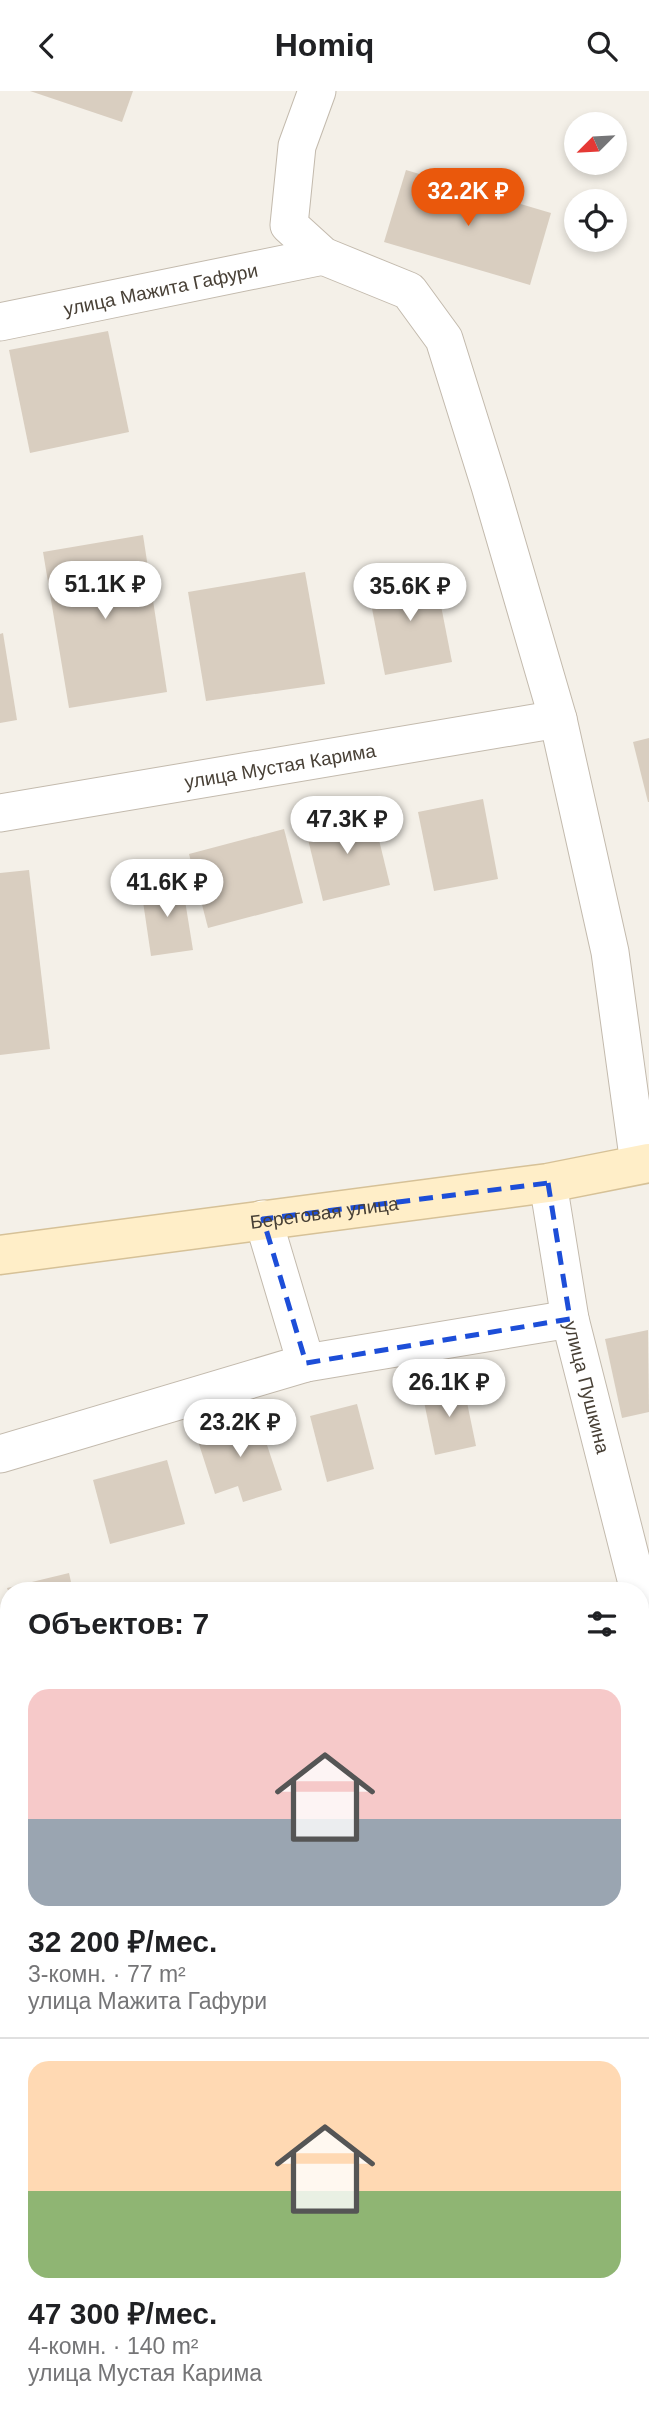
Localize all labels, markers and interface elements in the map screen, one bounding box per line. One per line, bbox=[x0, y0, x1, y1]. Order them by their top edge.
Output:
icon: back bbox=[28, 27, 66, 65]
text: Homiq bbox=[275, 27, 374, 63]
icon: search bbox=[583, 27, 621, 65]
north arrow bbox=[564, 112, 626, 175]
map controls bbox=[564, 112, 627, 252]
pin: 32.2K ₽ bbox=[403, 169, 533, 228]
text: 32.2K ₽ bbox=[427, 178, 509, 204]
button: locate bbox=[564, 189, 627, 252]
street label: улица Мажита Гафури bbox=[62, 259, 260, 319]
pin: 51.1K ₽ bbox=[40, 561, 170, 621]
pin: 35.6K ₽ bbox=[345, 563, 475, 623]
text: 51.1K ₽ bbox=[64, 571, 146, 597]
text: 35.6K ₽ bbox=[369, 573, 451, 599]
street label: улица Мустая Карима bbox=[183, 739, 378, 792]
pin: 47.3K ₽ bbox=[282, 797, 412, 856]
text: 47.3K ₽ bbox=[306, 806, 388, 832]
pin: 41.6K ₽ bbox=[102, 859, 232, 919]
text: 41.6K ₽ bbox=[126, 869, 208, 895]
street label: Береговая улица bbox=[249, 1192, 400, 1233]
street label: улица Пушкина bbox=[560, 1319, 614, 1456]
pin: 26.1K ₽ bbox=[384, 1359, 514, 1419]
text: 26.1K ₽ bbox=[408, 1369, 490, 1395]
pin: 23.2K ₽ bbox=[175, 1399, 305, 1459]
text: 23.2K ₽ bbox=[199, 1409, 281, 1435]
icon: filters bbox=[583, 1605, 621, 1643]
text: Объектов: 7 bbox=[28, 1607, 209, 1640]
icon: home bbox=[262, 1734, 388, 1860]
text: 32 200 ₽/мес. bbox=[28, 1925, 217, 1958]
text: 3-комн. · 77 m² bbox=[28, 1961, 186, 1987]
text: улица Мажита Гафури bbox=[28, 1988, 267, 2014]
icon: home bbox=[262, 2106, 388, 2232]
text: 47 300 ₽/мес. bbox=[28, 2297, 217, 2330]
text: 4-комн. · 140 m² bbox=[28, 2333, 199, 2359]
text: улица Мустая Карима bbox=[28, 2360, 262, 2386]

